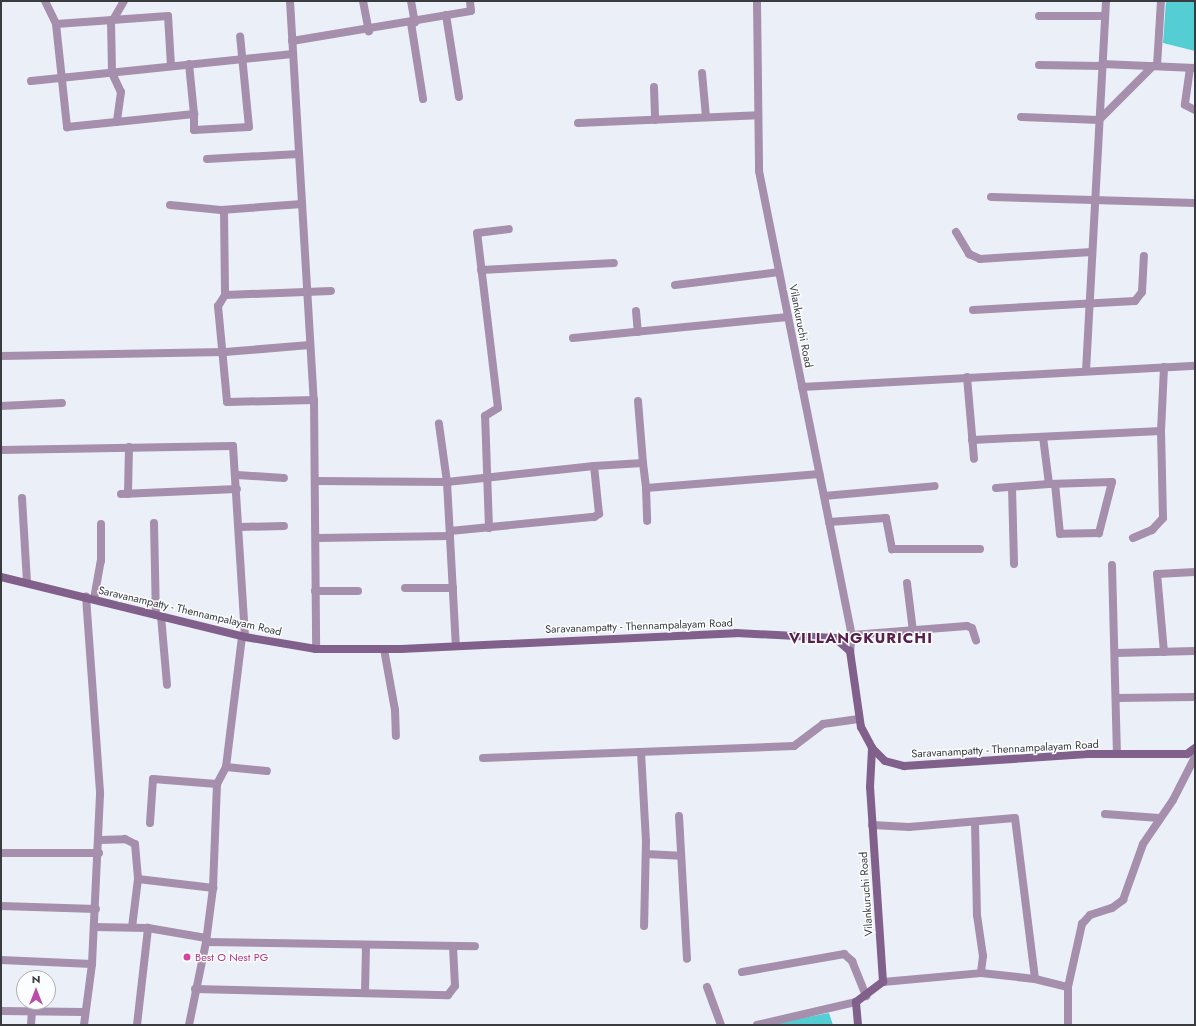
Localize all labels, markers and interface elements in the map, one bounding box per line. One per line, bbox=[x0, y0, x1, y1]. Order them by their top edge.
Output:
street label: Vilankuruchi Road bbox=[786, 283, 816, 369]
street label: Saravanampatty - Thennampalayam Road bbox=[97, 583, 283, 639]
street label: Saravanampatty - Thennampalayam Road bbox=[545, 616, 733, 636]
district label: VILLANGKURICHI bbox=[789, 630, 933, 648]
street label: Saravanampatty - Thennampalayam Road bbox=[911, 737, 1099, 761]
street label: Vilankuruchi Road bbox=[856, 851, 876, 937]
place label: Best O Nest PG bbox=[195, 950, 268, 964]
marker: Best O Nest PG bbox=[182, 952, 192, 962]
north arrow bbox=[16, 970, 56, 1010]
text: N bbox=[32, 971, 40, 987]

